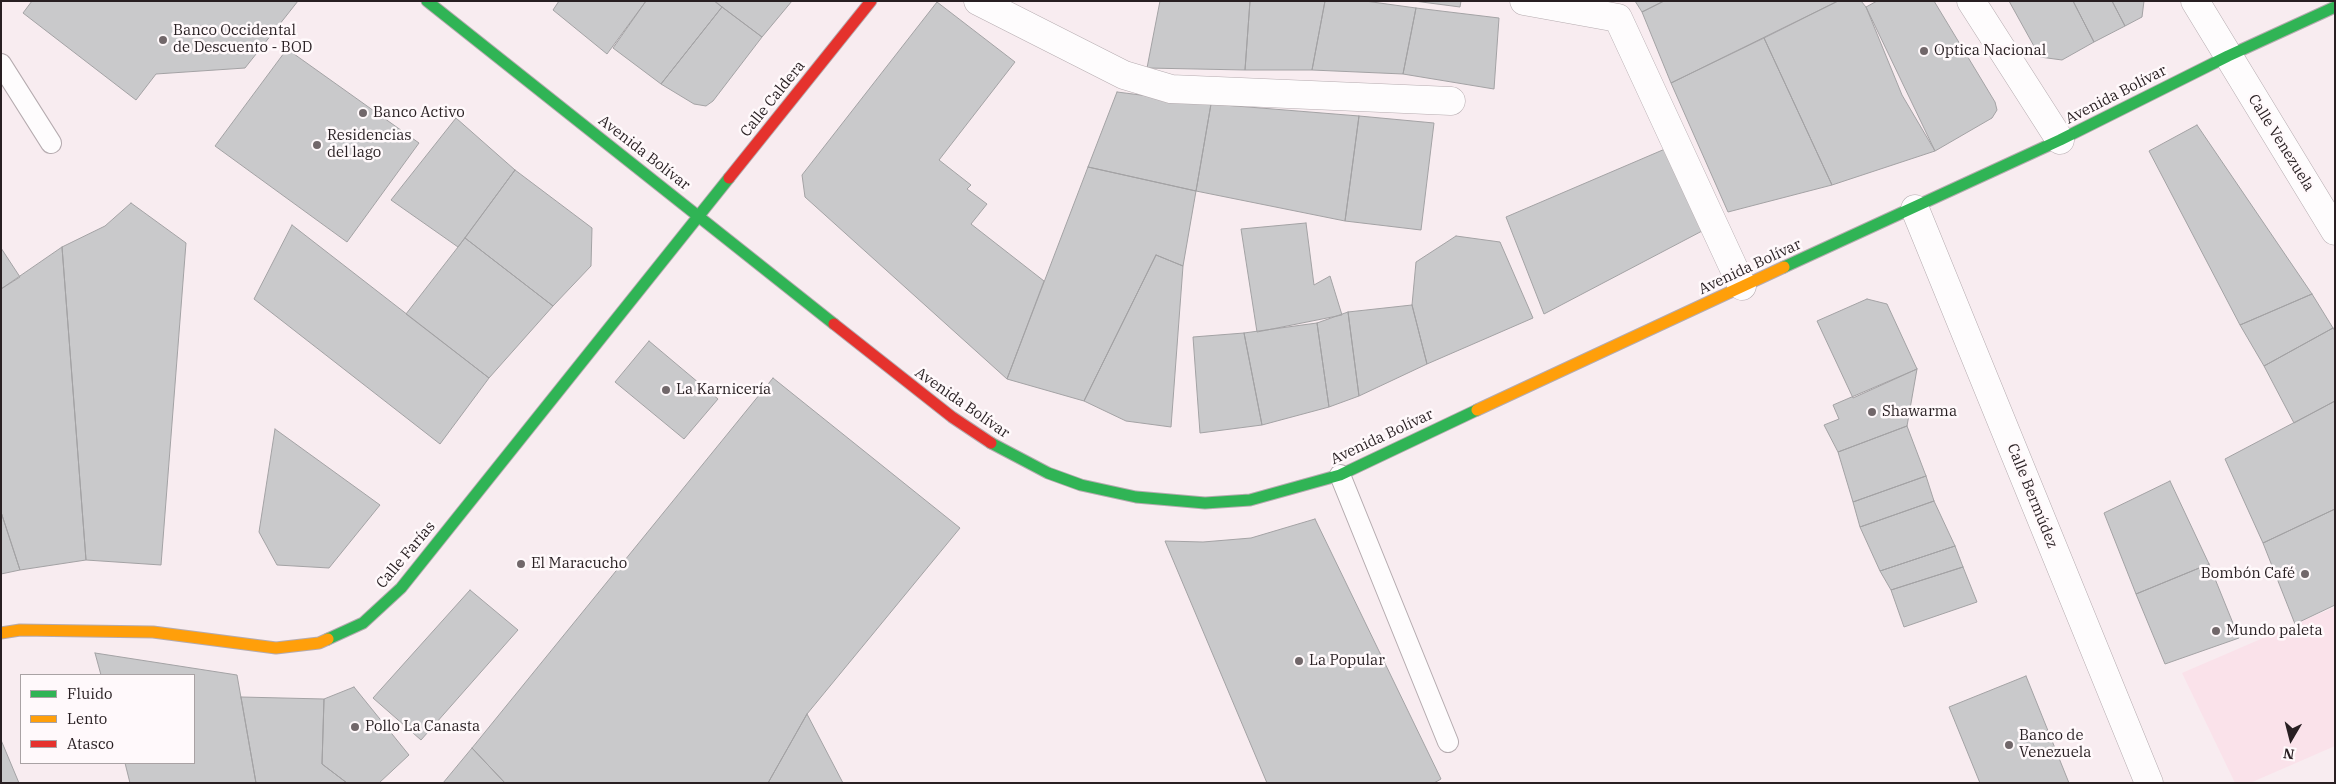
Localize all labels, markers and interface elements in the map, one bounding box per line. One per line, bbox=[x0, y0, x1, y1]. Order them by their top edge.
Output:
place label: Banco Occidental de Descuento - BOD bbox=[173, 22, 312, 57]
marker: Banco Occidental de Descuento - BOD bbox=[157, 34, 169, 46]
place label: Optica Nacional bbox=[1934, 42, 2046, 60]
marker: Optica Nacional bbox=[1918, 45, 1930, 57]
street label: Calle Caldera bbox=[737, 57, 809, 141]
street label: Avenida Bolívar bbox=[2062, 62, 2170, 128]
street label: Calle Venezuela bbox=[2244, 91, 2318, 195]
place label: Banco Activo bbox=[373, 104, 465, 122]
marker: Banco Activo bbox=[357, 107, 369, 119]
street label: Avenida Bolívar bbox=[595, 112, 693, 194]
place label: Residencias del lago bbox=[327, 127, 412, 162]
marker: Residencias del lago bbox=[311, 139, 323, 151]
street label: Avenida Bolívar bbox=[1696, 235, 1804, 299]
street label: Avenida Bolívar bbox=[911, 364, 1013, 442]
place label: La Karnicería bbox=[676, 381, 771, 399]
marker: La Karnicería bbox=[660, 384, 672, 396]
place label: Shawarma bbox=[1882, 403, 1957, 421]
street label: Avenida Bolívar bbox=[1328, 405, 1436, 469]
marker: Shawarma bbox=[1866, 406, 1878, 418]
street label: Calle Bermúdez bbox=[2003, 441, 2061, 551]
street label: Calle Farías bbox=[373, 518, 439, 592]
place label: El Maracucho bbox=[531, 555, 627, 573]
marker: El Maracucho bbox=[515, 558, 527, 570]
place label: Bombón Café bbox=[2201, 565, 2295, 583]
marker: Bombón Café bbox=[2299, 568, 2311, 580]
place label: Mundo paleta bbox=[2226, 622, 2323, 640]
marker: Mundo paleta bbox=[2210, 625, 2222, 637]
place label: La Popular bbox=[1309, 652, 1385, 670]
marker: La Popular bbox=[1293, 655, 1305, 667]
legend bbox=[20, 674, 195, 764]
text: Fluido bbox=[67, 684, 112, 703]
text: Lento bbox=[67, 709, 107, 728]
north arrow bbox=[2266, 714, 2316, 764]
place label: Pollo La Canasta bbox=[365, 718, 480, 736]
marker: Pollo La Canasta bbox=[349, 721, 361, 733]
place label: Banco de Venezuela bbox=[2019, 727, 2091, 762]
text: Atasco bbox=[67, 734, 114, 753]
marker: Banco de Venezuela bbox=[2003, 739, 2015, 751]
text: N bbox=[2282, 744, 2296, 764]

